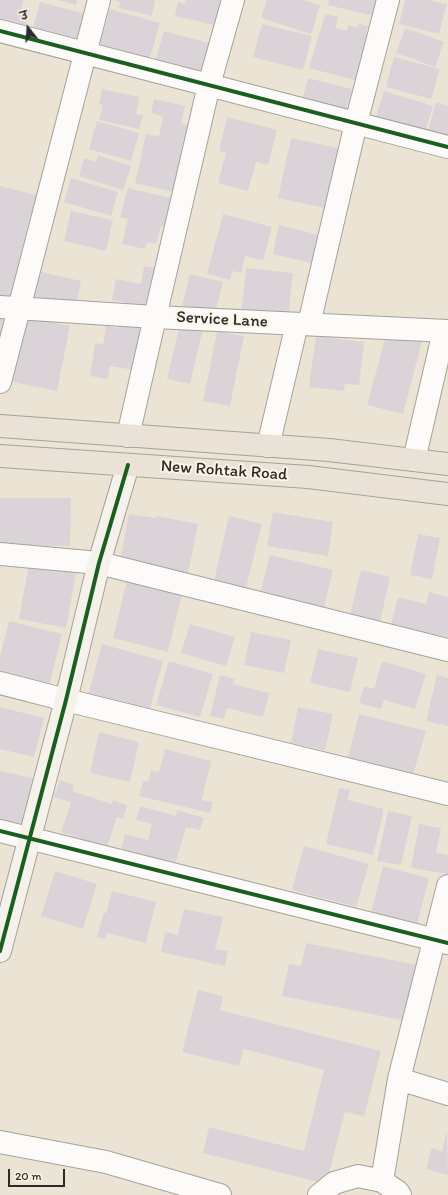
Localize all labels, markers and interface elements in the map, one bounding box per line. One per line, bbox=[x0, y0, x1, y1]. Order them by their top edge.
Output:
north arrow bbox=[8, 8, 48, 48]
text: उ bbox=[19, 9, 30, 23]
street label: Service Lane bbox=[176, 307, 268, 333]
street label: New Rohtak Road bbox=[160, 456, 288, 486]
scale bar bbox=[10, 1161, 67, 1187]
text: 20 m bbox=[15, 1169, 42, 1183]

